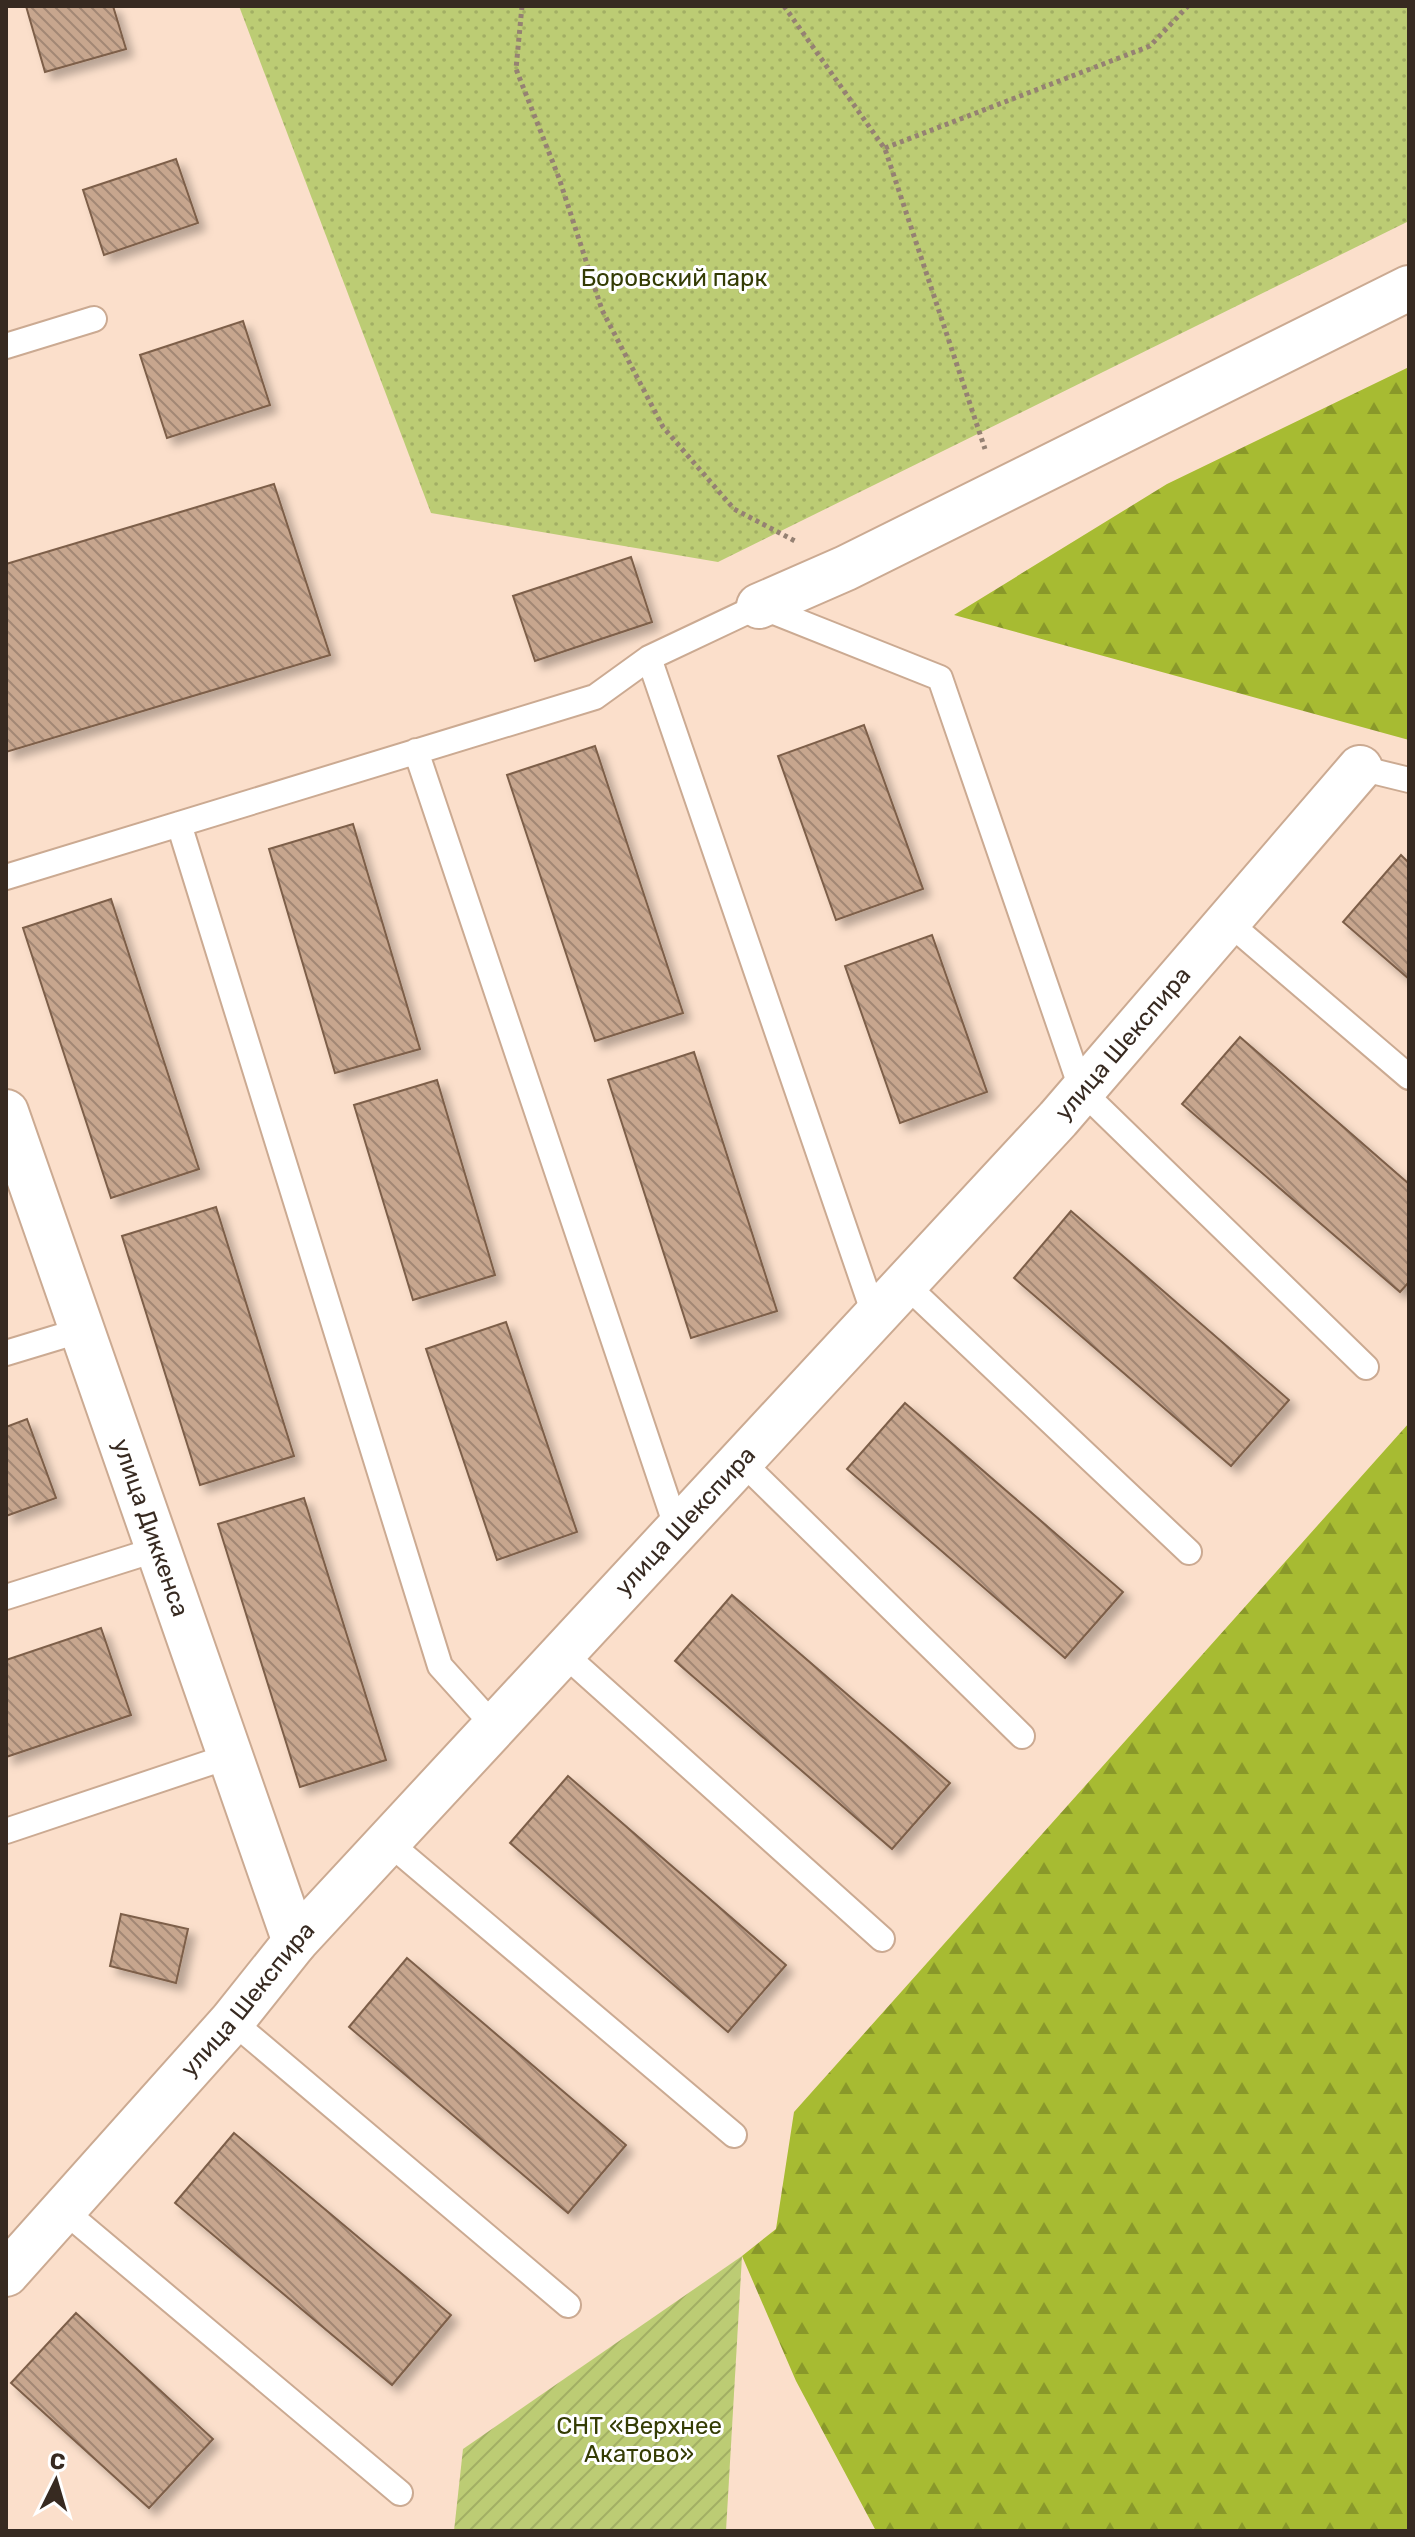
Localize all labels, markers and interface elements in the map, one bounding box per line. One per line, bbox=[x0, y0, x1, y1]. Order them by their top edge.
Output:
park label: Боровский парк bbox=[581, 264, 767, 292]
street label: улица Шекспира bbox=[1049, 961, 1197, 1126]
street label: улица Диккенса bbox=[107, 1435, 195, 1620]
street label: улица Шекспира bbox=[609, 1441, 761, 1602]
street label: улица Шекспира bbox=[175, 1916, 320, 2082]
park label: СНТ «Верхнее Акатово» bbox=[556, 2412, 722, 2468]
north arrow bbox=[16, 2441, 96, 2521]
text: С bbox=[49, 2447, 67, 2476]

